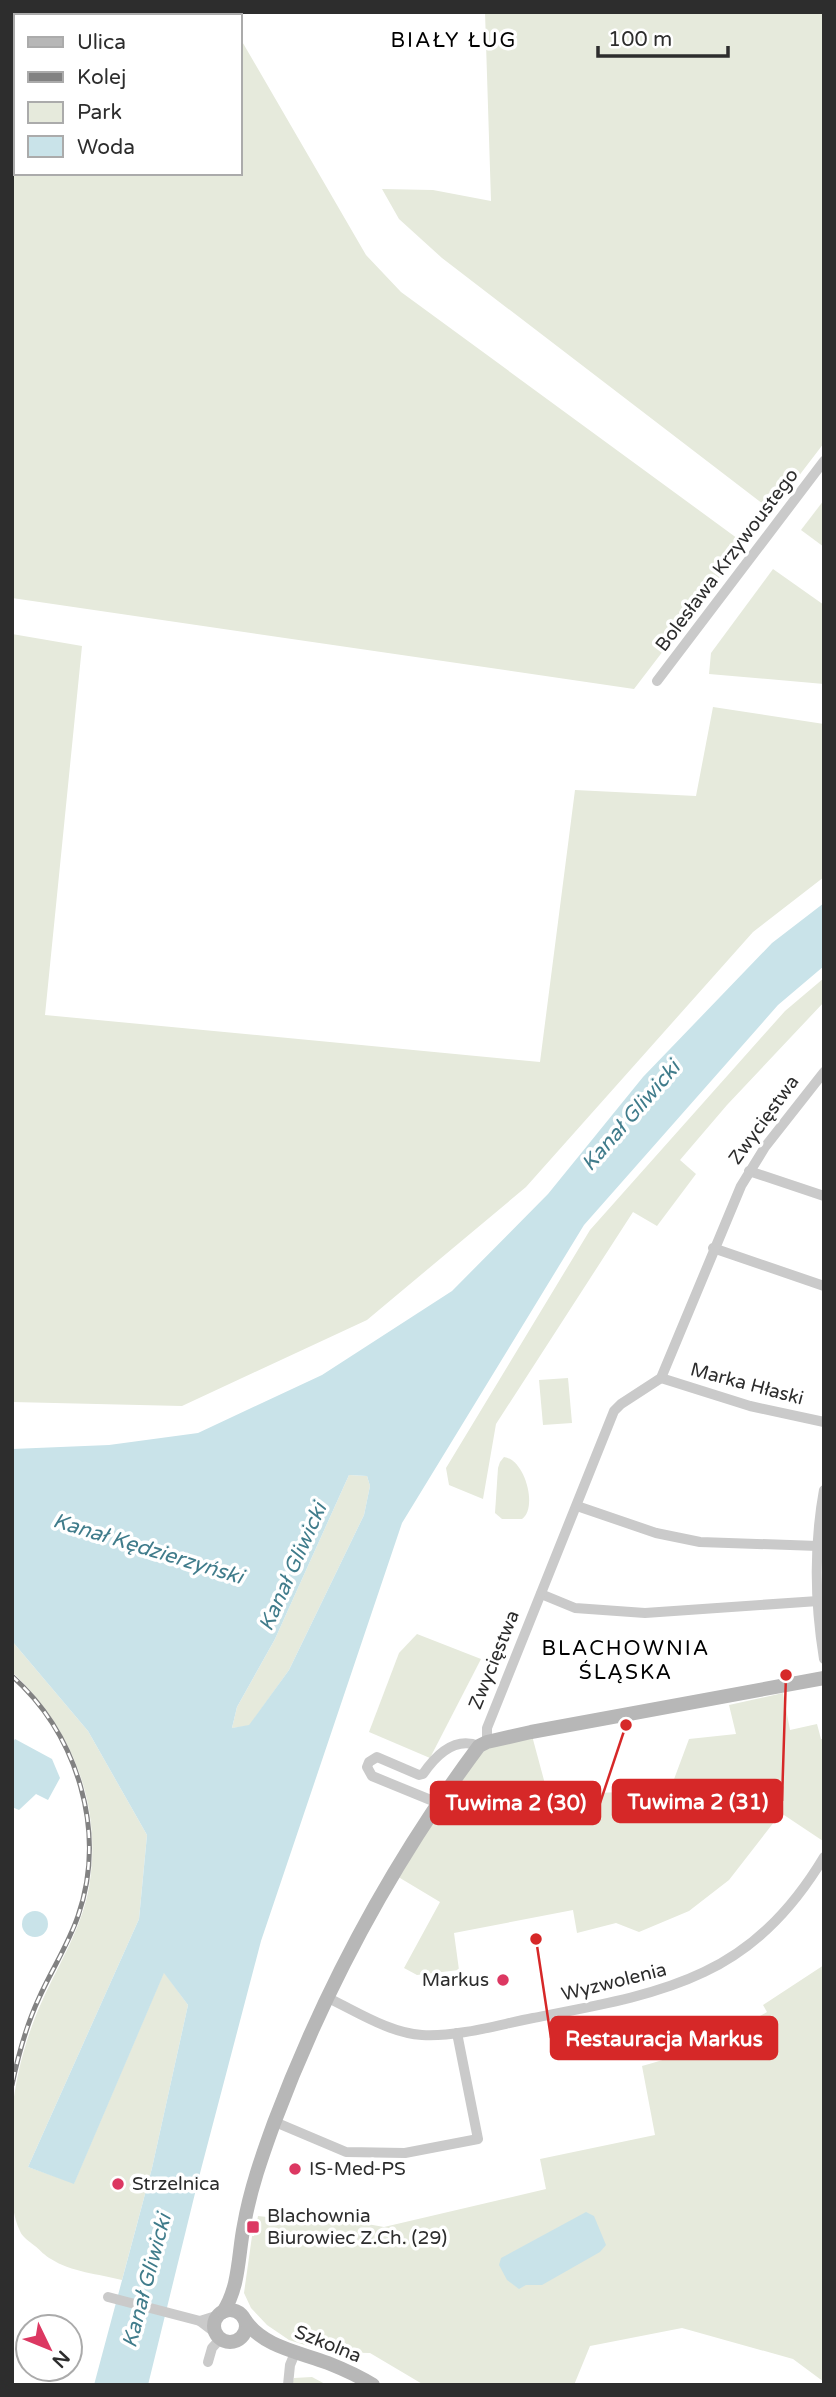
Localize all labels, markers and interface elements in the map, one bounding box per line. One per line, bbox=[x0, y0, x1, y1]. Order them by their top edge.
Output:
legend bbox=[14, 14, 242, 175]
scale bar bbox=[598, 14, 728, 58]
text: 100 m bbox=[608, 27, 672, 52]
district label: BIAŁY ŁUG bbox=[391, 28, 518, 53]
text: Ulica bbox=[77, 30, 126, 55]
text: Kolej bbox=[77, 65, 126, 90]
text: Park bbox=[77, 100, 122, 125]
text: Woda bbox=[77, 135, 135, 160]
street label: Bolesława Krzywoustego bbox=[651, 464, 803, 656]
water label: Kanał Gliwicki bbox=[576, 1054, 687, 1176]
street label: Zwycięstwa bbox=[724, 1071, 804, 1169]
street label: Marka Hłaski bbox=[688, 1358, 806, 1410]
water label: Kanał Gliwicki bbox=[254, 1497, 333, 1635]
water label: Kanał Kędzierzyński bbox=[50, 1508, 249, 1591]
street label: Zwycięstwa bbox=[464, 1607, 524, 1713]
district label: BLACHOWNIA ŚLĄSKA bbox=[542, 1636, 710, 1685]
callout: Tuwima 2 (31) bbox=[613, 1780, 782, 1822]
callout: Tuwima 2 (30) bbox=[431, 1782, 600, 1824]
text: Tuwima 2 (31) bbox=[627, 1790, 768, 1815]
text: Tuwima 2 (30) bbox=[445, 1791, 586, 1816]
street label: Wyzwolenia bbox=[559, 1958, 669, 2006]
place label: Markus bbox=[422, 1969, 489, 1991]
marker: Markus bbox=[495, 1972, 511, 1988]
callout: Restauracja Markus bbox=[551, 2017, 777, 2059]
text: Restauracja Markus bbox=[565, 2027, 763, 2052]
place label: IS-Med-PS bbox=[309, 2158, 406, 2180]
marker: IS-Med-PS bbox=[287, 2161, 303, 2177]
place label: Strzelnica bbox=[132, 2173, 220, 2195]
marker: Strzelnica bbox=[110, 2176, 126, 2192]
place label: Blachownia Biurowiec Z.Ch. (29) bbox=[267, 2205, 447, 2249]
water label: Kanał Gliwicki bbox=[117, 2209, 178, 2351]
marker: Blachownia Biurowiec Z.Ch. (29) bbox=[245, 2219, 261, 2235]
north arrow bbox=[14, 2313, 84, 2383]
street label: Szkolna bbox=[291, 2321, 365, 2367]
text: N bbox=[47, 2346, 74, 2372]

